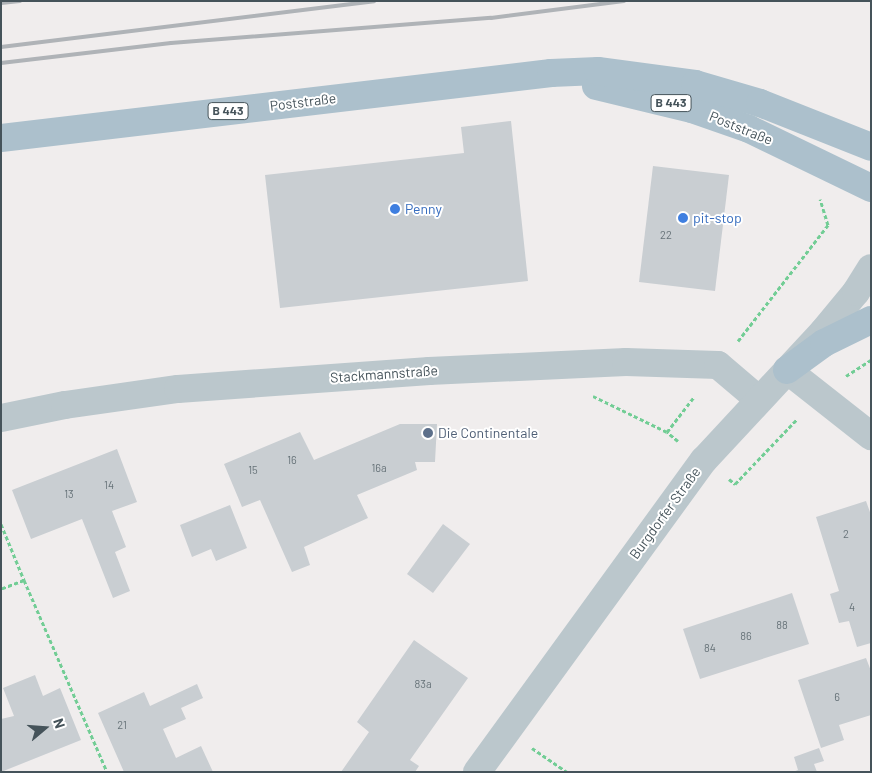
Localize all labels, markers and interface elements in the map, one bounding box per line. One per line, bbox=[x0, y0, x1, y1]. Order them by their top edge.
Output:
street label: Poststraße bbox=[269, 90, 337, 114]
road number: B 443 bbox=[650, 94, 692, 112]
road number: B 443 bbox=[207, 102, 249, 120]
street label: Poststraße bbox=[707, 108, 775, 148]
place label: Penny bbox=[405, 201, 442, 217]
marker: Penny bbox=[389, 203, 401, 215]
place label: pit-stop bbox=[693, 210, 742, 226]
marker: pit-stop bbox=[677, 212, 689, 224]
house number: 22 bbox=[660, 228, 672, 242]
street label: Stackmannstraße bbox=[330, 362, 438, 386]
place label: Die Continentale bbox=[438, 425, 538, 441]
marker: Die Continentale bbox=[422, 427, 434, 439]
house number: 16 bbox=[287, 453, 297, 467]
house number: 16a bbox=[371, 461, 387, 475]
house number: 15 bbox=[248, 463, 258, 477]
street label: Burgdorfer Straße bbox=[626, 464, 704, 562]
house number: 14 bbox=[104, 478, 114, 492]
house number: 13 bbox=[64, 487, 74, 501]
house number: 2 bbox=[843, 527, 849, 541]
house number: 4 bbox=[849, 600, 855, 614]
house number: 88 bbox=[776, 618, 788, 632]
house number: 86 bbox=[740, 629, 752, 643]
house number: 84 bbox=[704, 641, 716, 655]
house number: 83a bbox=[414, 677, 432, 691]
house number: 6 bbox=[834, 690, 840, 704]
north arrow bbox=[20, 703, 70, 753]
text: N bbox=[50, 716, 69, 730]
house number: 21 bbox=[117, 718, 127, 732]

